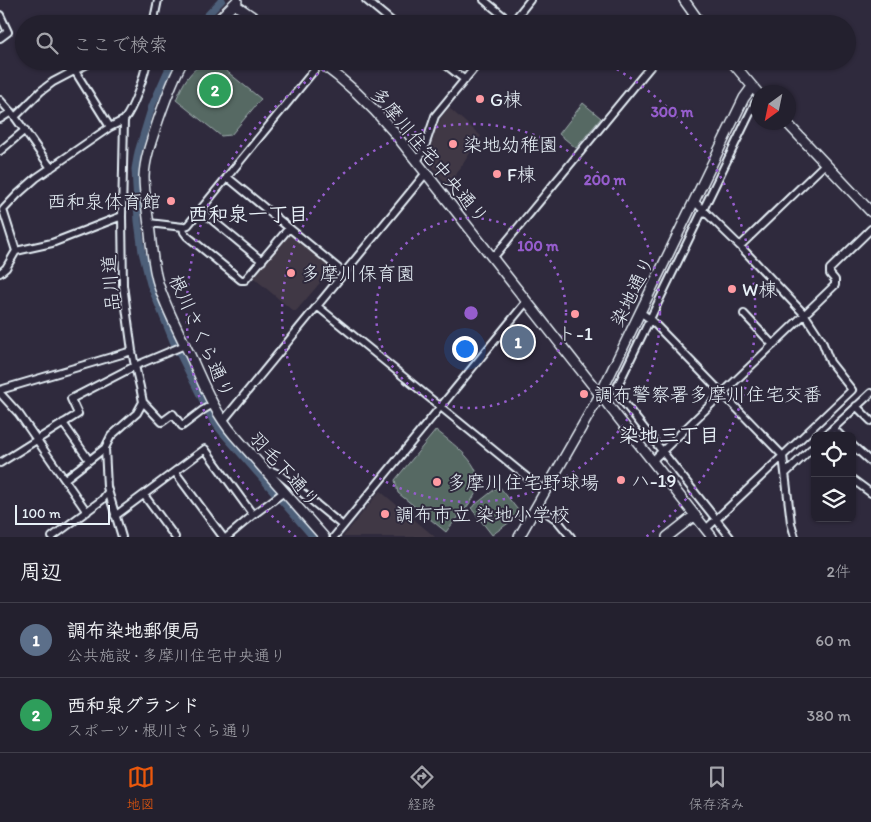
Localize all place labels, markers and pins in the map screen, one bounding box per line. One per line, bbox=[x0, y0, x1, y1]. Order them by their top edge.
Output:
pin: 2 bbox=[199, 71, 231, 109]
place label: G棟 bbox=[490, 88, 522, 111]
marker: G棟 bbox=[474, 93, 486, 105]
place label: 染地幼稚園 bbox=[463, 133, 558, 156]
marker: 染地幼稚園 bbox=[447, 138, 459, 150]
place label: F棟 bbox=[507, 163, 536, 186]
marker: F棟 bbox=[491, 168, 503, 180]
place label: 西和泉体育館 bbox=[47, 190, 161, 213]
marker: 西和泉体育館 bbox=[165, 195, 177, 207]
place label: 多摩川保育園 bbox=[301, 262, 415, 285]
marker: 多摩川保育園 bbox=[285, 267, 297, 279]
place label: W棟 bbox=[742, 278, 777, 301]
marker: W棟 bbox=[726, 283, 738, 295]
centre of rings bbox=[462, 304, 480, 322]
marker: ト-1 bbox=[569, 308, 581, 320]
place label: ト-1 bbox=[557, 322, 593, 345]
pin: 1 bbox=[502, 323, 534, 361]
place label: 調布警察署多摩川住宅交番 bbox=[594, 383, 822, 406]
marker: 調布警察署多摩川住宅交番 bbox=[578, 388, 590, 400]
place label: ハ-19 bbox=[631, 469, 676, 492]
place label: 多摩川住宅野球場 bbox=[447, 471, 599, 494]
marker: ハ-19 bbox=[615, 474, 627, 486]
marker: 多摩川住宅野球場 bbox=[431, 476, 443, 488]
place label: 調布市立 染地小学校 bbox=[395, 503, 570, 526]
marker: 調布市立 染地小学校 bbox=[379, 508, 391, 520]

